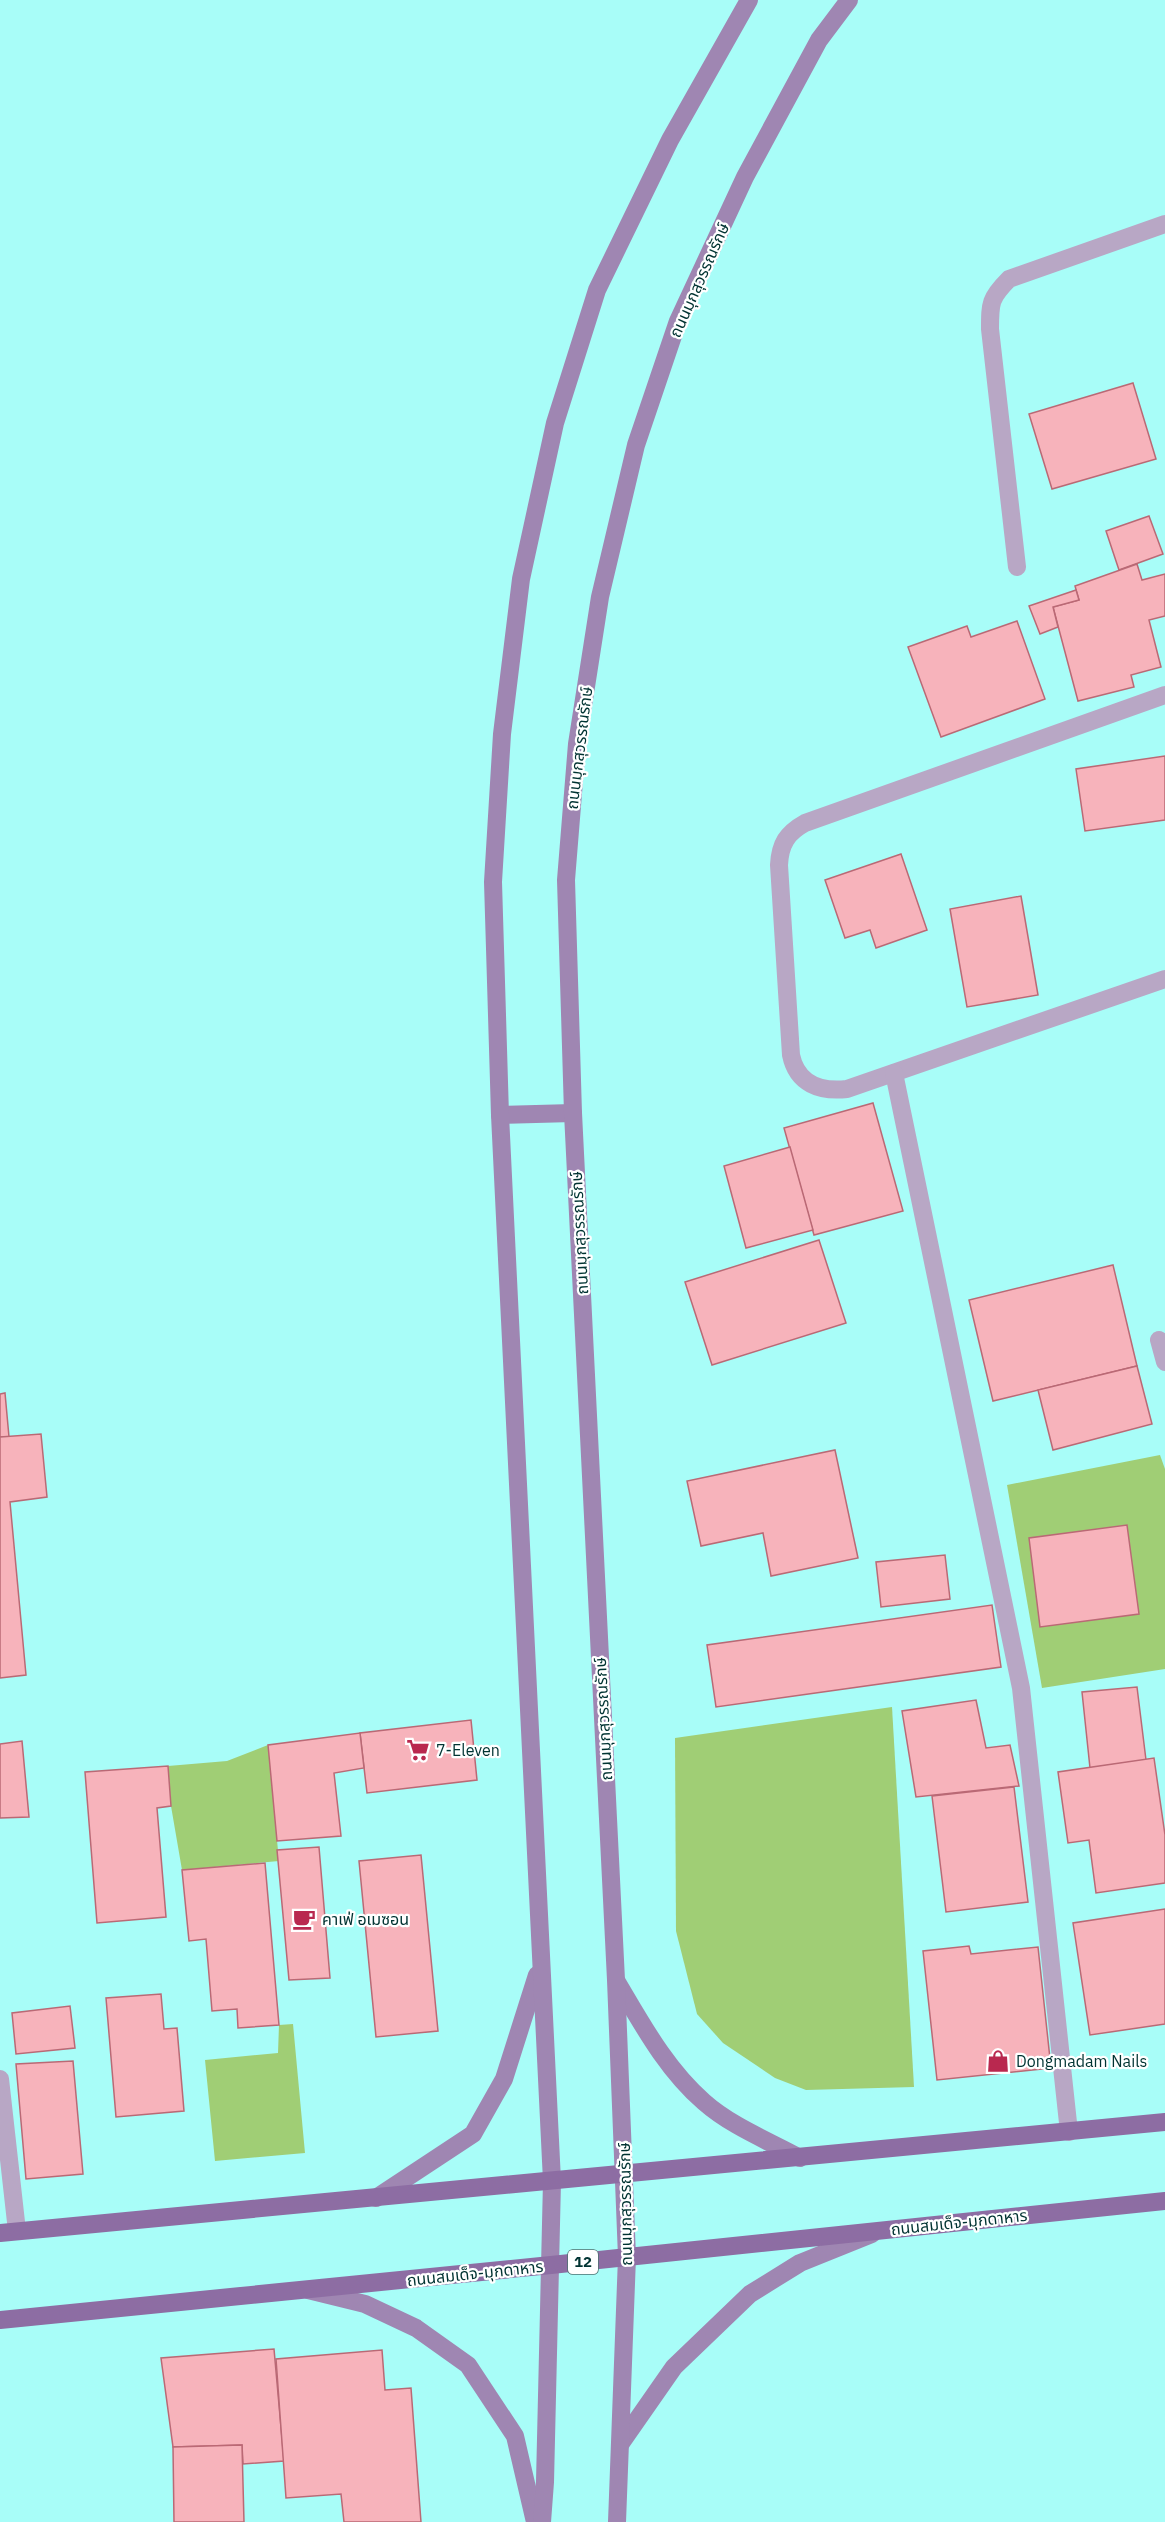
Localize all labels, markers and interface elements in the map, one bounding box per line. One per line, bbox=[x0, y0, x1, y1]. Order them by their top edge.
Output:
street label: ถนนมุกสุวรรณรักษ์ bbox=[665, 220, 733, 340]
street label: ถนนมุกสุวรรณรักษ์ bbox=[562, 685, 596, 811]
street label: ถนนมุกสุวรรณรักษ์ bbox=[566, 1171, 592, 1295]
street label: ถนนมุกสุวรรณรักษ์ bbox=[590, 1657, 616, 1781]
supermarket icon: 7-Eleven bbox=[405, 1737, 431, 1763]
place label: 7-Eleven bbox=[436, 1740, 500, 1760]
cafe icon: คาเฟ่ อเมซอน bbox=[291, 1906, 317, 1932]
place label: คาเฟ่ อเมซอน bbox=[322, 1909, 409, 1929]
shop icon: Dongmadam Nails bbox=[985, 2048, 1011, 2074]
place label: Dongmadam Nails bbox=[1016, 2051, 1147, 2071]
street label: ถนนมุกสุวรรณรักษ์ bbox=[614, 2142, 636, 2266]
street label: ถนนสมเด็จ-มุกดาหาร bbox=[890, 2205, 1028, 2239]
road number: 12 bbox=[568, 2250, 598, 2274]
street label: ถนนสมเด็จ-มุกดาหาร bbox=[406, 2256, 544, 2290]

